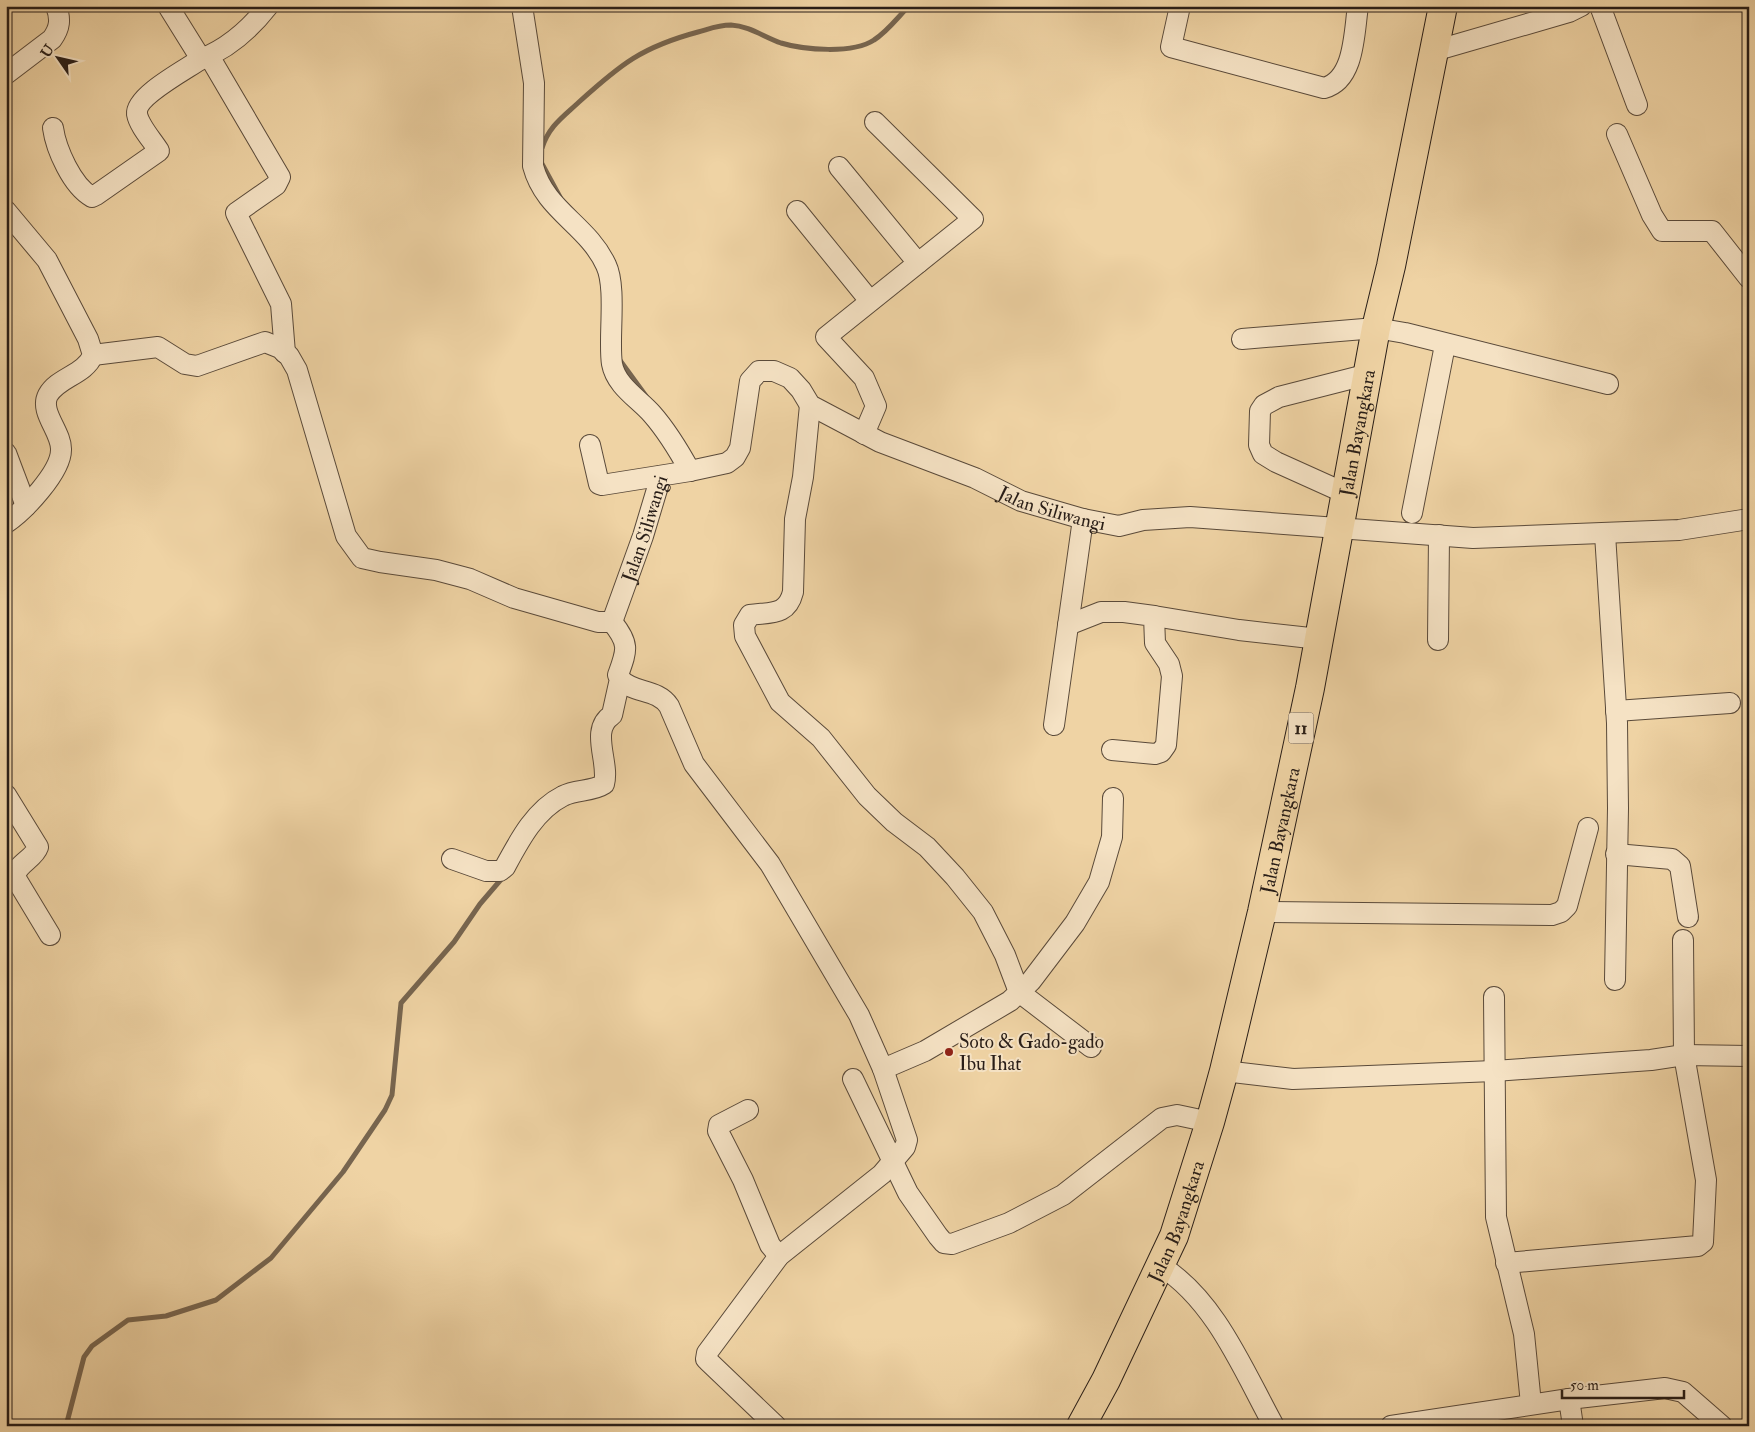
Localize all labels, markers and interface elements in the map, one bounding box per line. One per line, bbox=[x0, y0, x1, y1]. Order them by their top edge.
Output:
north arrow bbox=[32, 32, 82, 82]
text: U bbox=[37, 41, 58, 61]
street label: Jalan Bayangkara bbox=[1334, 367, 1381, 499]
street label: Jalan Siliwangi bbox=[616, 473, 674, 586]
street label: Jalan Siliwangi bbox=[993, 480, 1107, 536]
road number: 11 bbox=[1288, 712, 1314, 744]
street label: Jalan Bayangkara bbox=[1255, 765, 1306, 897]
place label: Soto & Gado-gado Ibu Ihat bbox=[959, 1030, 1104, 1076]
marker: Soto & Gado-gado Ibu Ihat bbox=[943, 1046, 955, 1058]
street label: Jalan Bayangkara bbox=[1142, 1157, 1210, 1288]
scale bar bbox=[1562, 1367, 1685, 1399]
text: 50 m bbox=[1570, 1376, 1599, 1395]

